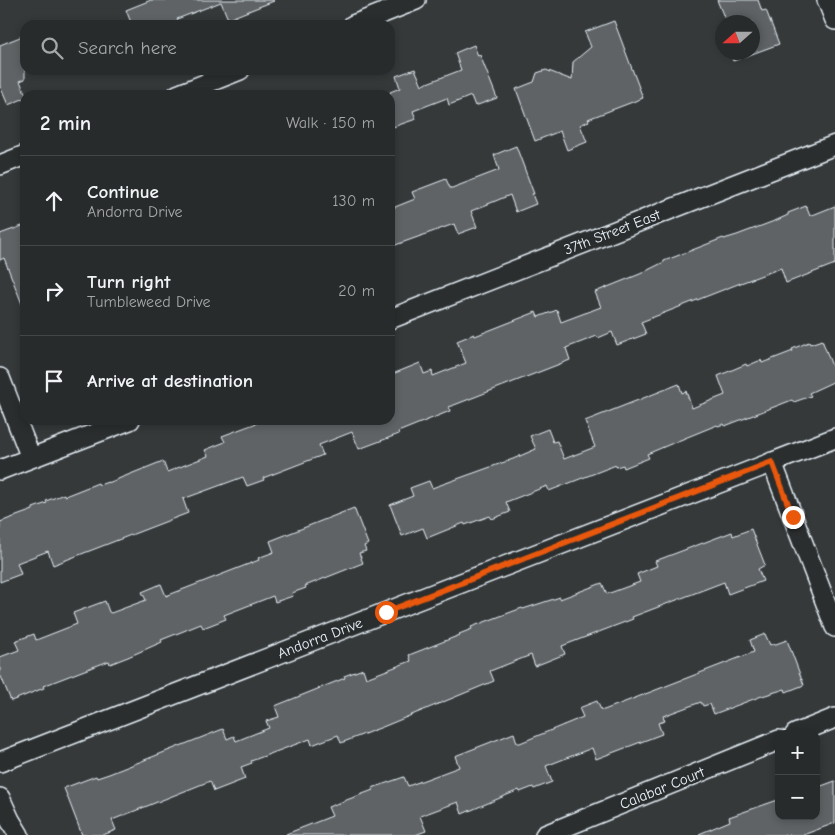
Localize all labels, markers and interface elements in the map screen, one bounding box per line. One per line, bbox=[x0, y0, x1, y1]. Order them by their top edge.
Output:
north arrow bbox=[715, 15, 760, 60]
search box bbox=[20, 20, 395, 75]
icon: search bbox=[38, 34, 66, 62]
text: Search here bbox=[78, 37, 177, 59]
text: 2 min bbox=[40, 111, 91, 135]
text: Walk · 150 m bbox=[286, 114, 375, 132]
text: Continue bbox=[87, 181, 159, 203]
icon: ahead bbox=[40, 187, 68, 215]
text: 130 m bbox=[332, 192, 375, 210]
text: Andorra Drive bbox=[87, 203, 183, 221]
street label: 37th Street East bbox=[561, 205, 663, 259]
text: Turn right bbox=[87, 271, 171, 293]
icon: right bbox=[40, 277, 68, 305]
text: 20 m bbox=[338, 282, 375, 300]
text: Tumbleweed Drive bbox=[87, 293, 210, 311]
icon: arrive bbox=[40, 367, 68, 395]
text: Arrive at destination bbox=[87, 370, 253, 392]
route end bbox=[782, 506, 805, 529]
route start bbox=[375, 601, 398, 624]
street label: Andorra Drive bbox=[275, 613, 365, 662]
map controls bbox=[775, 730, 820, 820]
button: + bbox=[775, 730, 820, 775]
street label: Calabar Court bbox=[617, 763, 708, 813]
button: − bbox=[775, 775, 820, 820]

